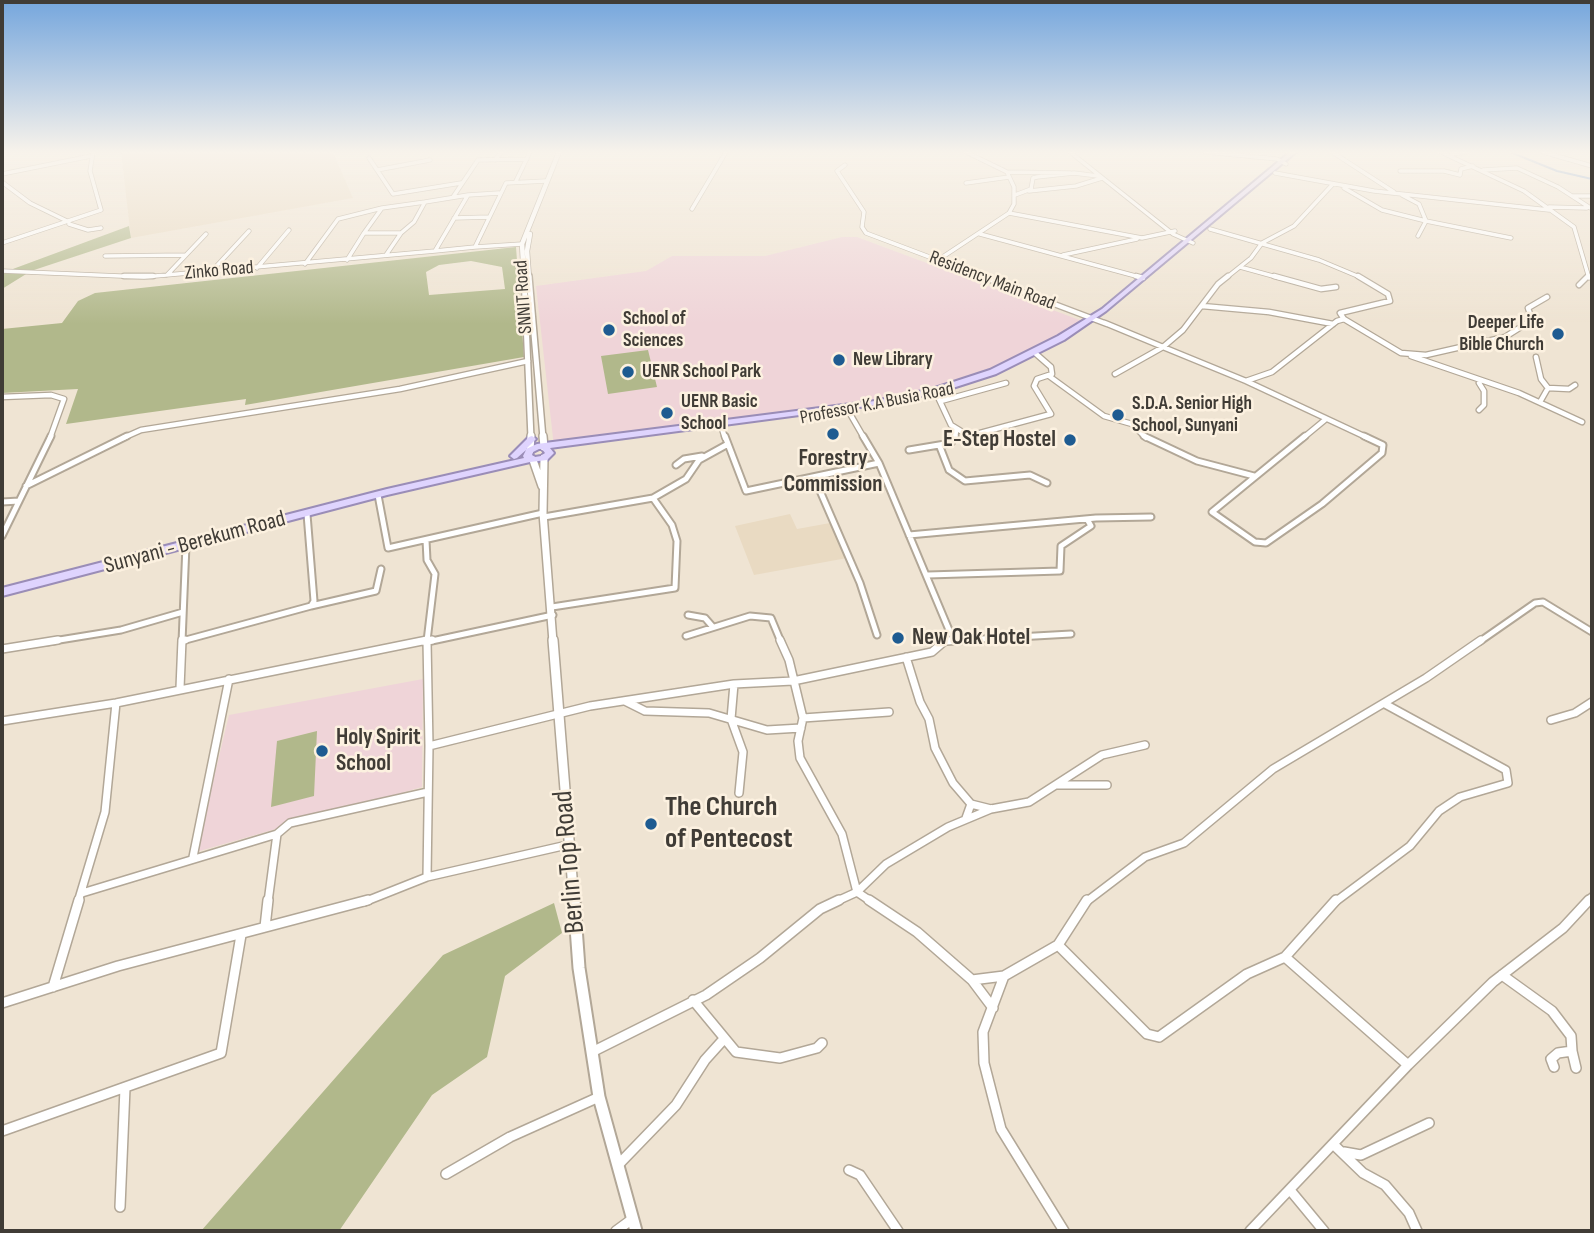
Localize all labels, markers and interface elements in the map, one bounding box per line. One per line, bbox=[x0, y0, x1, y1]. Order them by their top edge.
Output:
street label: Residency Main Road bbox=[926, 247, 1058, 315]
street label: Zinko Road bbox=[184, 257, 254, 285]
street label: SNNIT Road bbox=[510, 259, 538, 335]
place label: School of Sciences bbox=[623, 308, 686, 352]
place label: Deeper Life Bible Church bbox=[1459, 312, 1544, 356]
marker: School of Sciences bbox=[601, 322, 617, 338]
marker: Deeper Life Bible Church bbox=[1550, 326, 1566, 342]
place label: New Library bbox=[853, 349, 933, 371]
marker: New Library bbox=[831, 352, 847, 368]
place label: UENR School Park bbox=[642, 361, 761, 383]
marker: UENR School Park bbox=[620, 364, 636, 380]
street label: Professor K.A Busia Road bbox=[798, 378, 956, 430]
place label: UENR Basic School bbox=[681, 391, 758, 435]
place label: S.D.A. Senior High School, Sunyani bbox=[1132, 393, 1252, 437]
marker: UENR Basic School bbox=[659, 405, 675, 421]
marker: S.D.A. Senior High School, Sunyani bbox=[1110, 407, 1126, 423]
marker: Forestry Commission bbox=[825, 426, 841, 442]
place label: E-Step Hostel bbox=[943, 426, 1056, 454]
marker: E-Step Hostel bbox=[1062, 432, 1078, 448]
place label: Forestry Commission bbox=[783, 445, 883, 499]
street label: Sunyani - Berekum Road bbox=[101, 506, 289, 580]
place label: New Oak Hotel bbox=[912, 624, 1030, 652]
marker: New Oak Hotel bbox=[890, 630, 906, 646]
place label: Holy Spirit School bbox=[336, 724, 421, 778]
marker: Holy Spirit School bbox=[314, 743, 330, 759]
street label: Berlin Top Road bbox=[547, 789, 593, 935]
place label: The Church of Pentecost bbox=[665, 791, 792, 857]
marker: The Church of Pentecost bbox=[643, 816, 659, 832]

